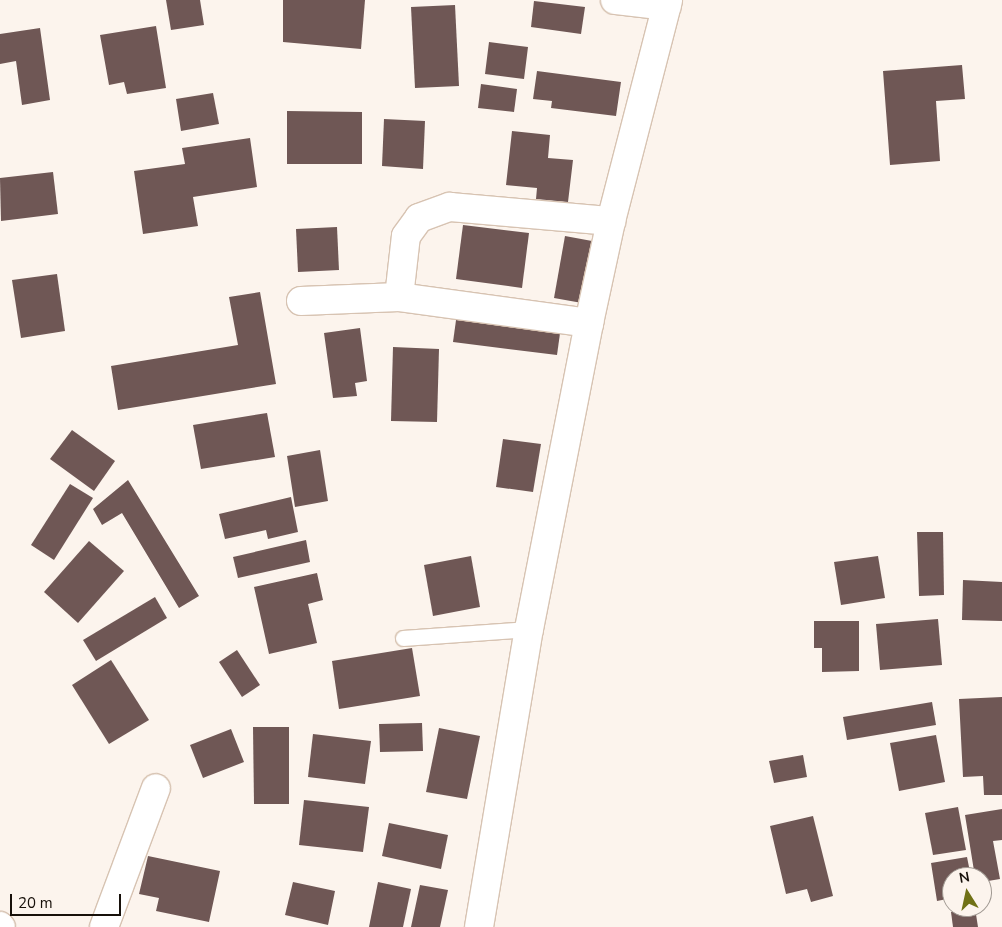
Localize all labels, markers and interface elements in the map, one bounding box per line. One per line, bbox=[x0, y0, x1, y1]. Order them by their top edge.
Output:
north arrow bbox=[942, 867, 992, 917]
text: N bbox=[958, 867, 971, 888]
scale bar bbox=[12, 884, 124, 916]
text: 20 m bbox=[18, 893, 53, 913]

